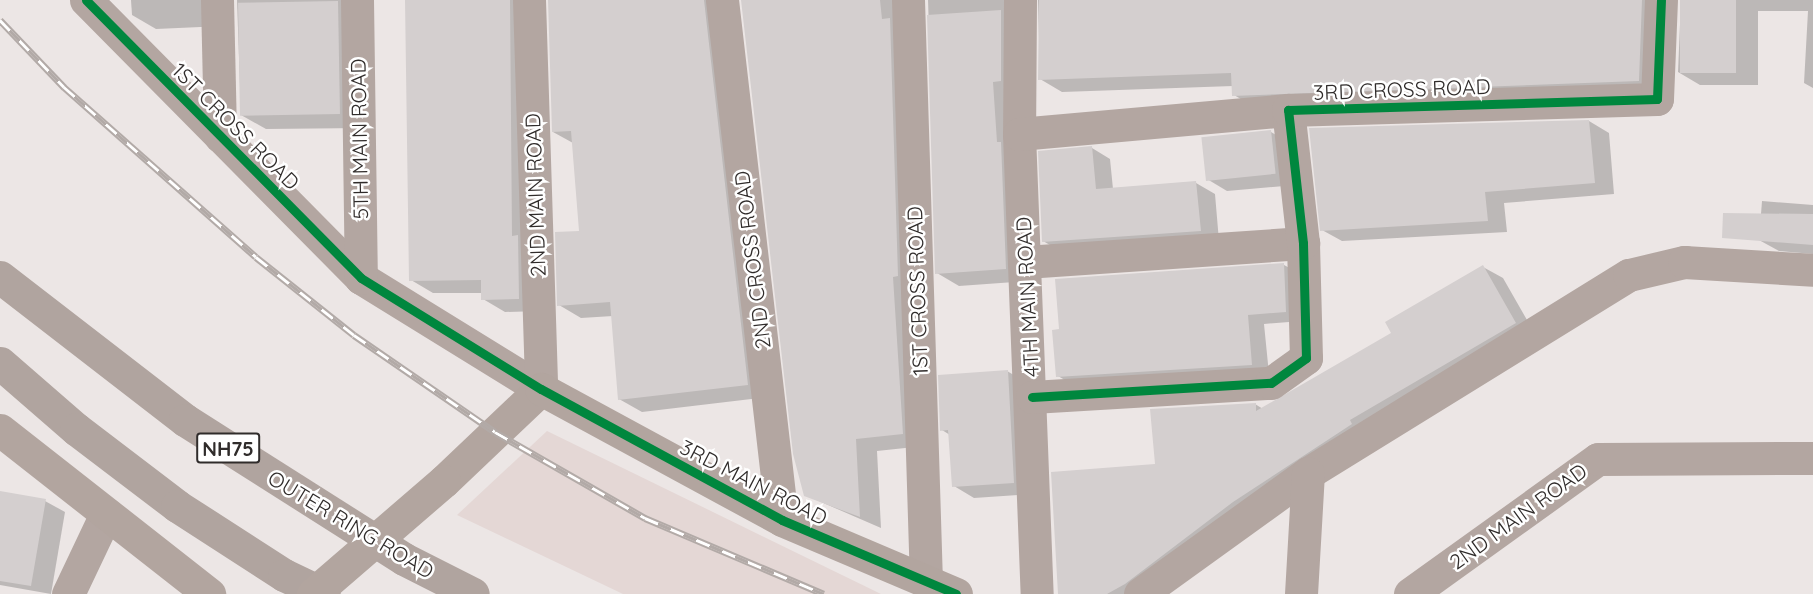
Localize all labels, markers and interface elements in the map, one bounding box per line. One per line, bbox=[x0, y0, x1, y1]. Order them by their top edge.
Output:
street label: 1ST CROSS ROAD bbox=[167, 57, 305, 195]
street label: 5TH MAIN ROAD bbox=[345, 58, 373, 220]
street label: 3RD CROSS ROAD bbox=[1313, 73, 1491, 105]
street label: 2ND MAIN ROAD bbox=[520, 113, 550, 277]
street label: 2ND CROSS ROAD bbox=[729, 169, 775, 351]
street label: 1ST CROSS ROAD bbox=[901, 206, 933, 376]
street label: 4TH MAIN ROAD bbox=[1010, 216, 1044, 378]
road number: NH75 bbox=[195, 431, 261, 465]
street label: 3RD MAIN ROAD bbox=[676, 434, 832, 530]
street label: 2ND MAIN ROAD bbox=[1444, 458, 1592, 574]
street label: OUTER RING ROAD bbox=[264, 465, 438, 583]

